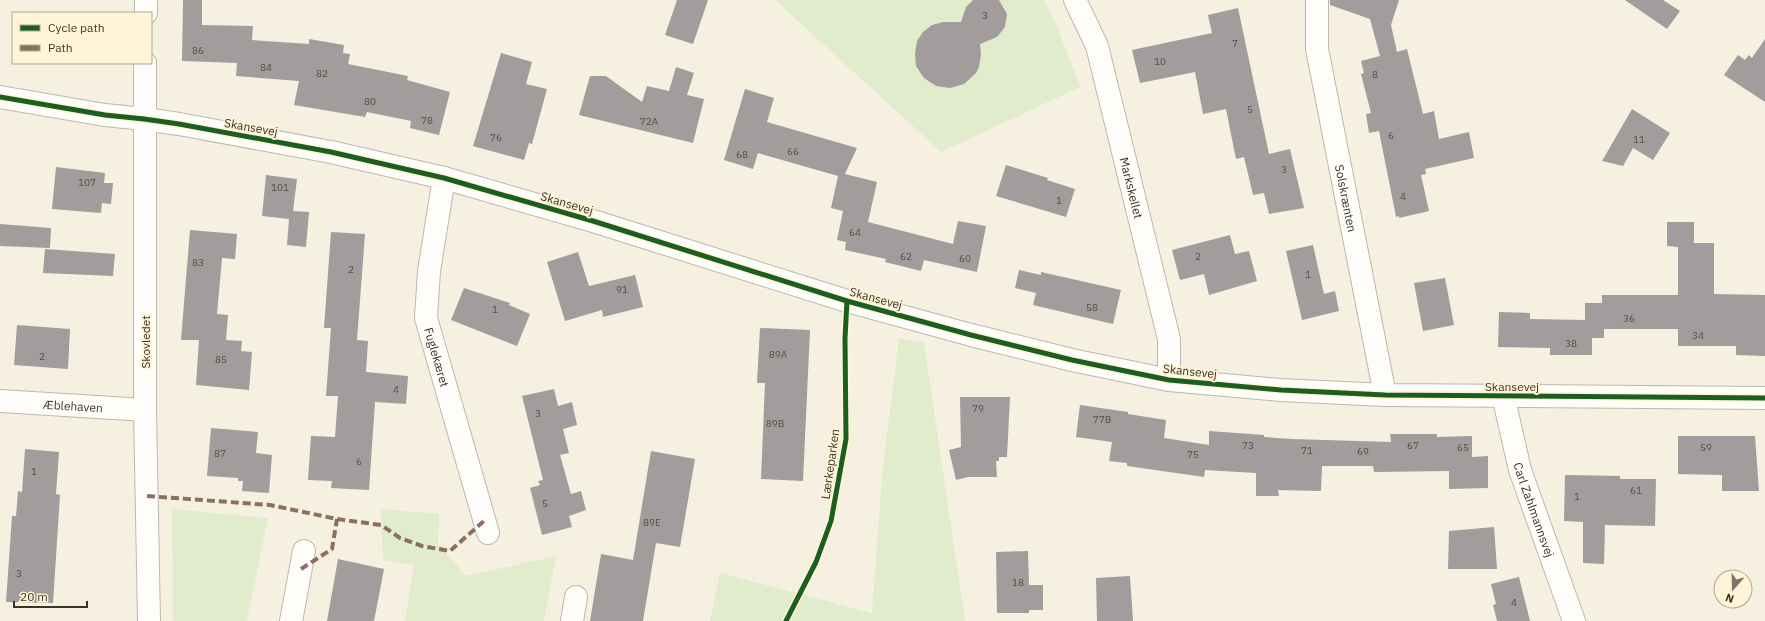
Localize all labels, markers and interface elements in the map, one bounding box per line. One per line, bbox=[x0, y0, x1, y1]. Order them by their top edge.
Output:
house number: 3 bbox=[982, 9, 988, 22]
legend bbox=[12, 12, 152, 64]
text: Cycle path bbox=[48, 20, 105, 35]
house number: 7 bbox=[1232, 37, 1238, 50]
text: Path bbox=[48, 40, 73, 55]
house number: 86 bbox=[192, 44, 204, 57]
house number: 10 bbox=[1154, 55, 1166, 68]
house number: 84 bbox=[260, 61, 272, 74]
house number: 82 bbox=[316, 67, 328, 80]
house number: 8 bbox=[1372, 68, 1378, 81]
house number: 80 bbox=[364, 95, 376, 108]
house number: 5 bbox=[1247, 103, 1253, 116]
house number: 78 bbox=[421, 114, 433, 127]
street label: Skansevej bbox=[223, 115, 279, 139]
house number: 72A bbox=[640, 115, 659, 128]
house number: 6 bbox=[1388, 129, 1394, 142]
house number: 76 bbox=[490, 131, 502, 144]
house number: 11 bbox=[1633, 133, 1645, 146]
house number: 66 bbox=[787, 145, 799, 158]
house number: 68 bbox=[736, 148, 748, 161]
street label: Markskellet bbox=[1117, 156, 1147, 220]
house number: 3 bbox=[1281, 163, 1287, 176]
street label: Solskrænten bbox=[1332, 163, 1360, 233]
house number: 107 bbox=[78, 176, 96, 189]
house number: 101 bbox=[271, 181, 289, 194]
street label: Skansevej bbox=[539, 188, 595, 218]
house number: 4 bbox=[1400, 190, 1406, 203]
house number: 1 bbox=[1056, 194, 1062, 207]
house number: 64 bbox=[849, 226, 861, 239]
house number: 62 bbox=[900, 250, 912, 263]
house number: 2 bbox=[1195, 250, 1201, 263]
house number: 60 bbox=[959, 252, 971, 265]
house number: 83 bbox=[192, 256, 204, 269]
house number: 2 bbox=[348, 263, 354, 276]
house number: 1 bbox=[1305, 268, 1311, 281]
house number: 91 bbox=[616, 283, 628, 296]
street label: Skansevej bbox=[848, 284, 904, 312]
house number: 58 bbox=[1086, 301, 1098, 314]
house number: 1 bbox=[492, 303, 498, 316]
house number: 36 bbox=[1623, 312, 1635, 325]
street label: Skovledet bbox=[138, 315, 153, 369]
street label: Fuglekæret bbox=[422, 326, 453, 389]
house number: 34 bbox=[1692, 329, 1704, 342]
house number: 38 bbox=[1565, 337, 1577, 350]
house number: 89A bbox=[769, 348, 788, 361]
house number: 2 bbox=[39, 350, 45, 363]
house number: 85 bbox=[215, 353, 227, 366]
street label: Skansevej bbox=[1162, 361, 1218, 381]
street label: Skansevej bbox=[1485, 379, 1539, 394]
house number: 4 bbox=[393, 383, 399, 396]
street label: Æblehaven bbox=[42, 396, 103, 415]
house number: 79 bbox=[972, 402, 984, 415]
house number: 3 bbox=[535, 407, 541, 420]
house number: 77B bbox=[1093, 413, 1111, 426]
house number: 89B bbox=[766, 417, 784, 430]
street label: Lærkeparken bbox=[818, 428, 842, 500]
house number: 73 bbox=[1242, 439, 1254, 452]
house number: 67 bbox=[1407, 439, 1419, 452]
house number: 65 bbox=[1457, 441, 1469, 454]
house number: 59 bbox=[1700, 441, 1712, 454]
house number: 71 bbox=[1301, 444, 1313, 457]
house number: 69 bbox=[1357, 445, 1369, 458]
house number: 87 bbox=[214, 447, 226, 460]
house number: 75 bbox=[1187, 448, 1199, 461]
house number: 6 bbox=[356, 455, 362, 468]
street label: Carl Zahlmannsvej bbox=[1511, 461, 1558, 559]
house number: 1 bbox=[31, 465, 37, 478]
house number: 61 bbox=[1630, 484, 1642, 497]
house number: 1 bbox=[1574, 490, 1580, 503]
house number: 5 bbox=[542, 497, 548, 510]
house number: 89E bbox=[643, 516, 661, 529]
house number: 3 bbox=[16, 567, 22, 580]
north arrow bbox=[1713, 569, 1753, 609]
house number: 18 bbox=[1012, 576, 1024, 589]
scale bar bbox=[14, 583, 87, 609]
text: 20 m bbox=[20, 589, 48, 604]
text: N bbox=[1723, 590, 1736, 606]
house number: 4 bbox=[1511, 596, 1517, 609]

